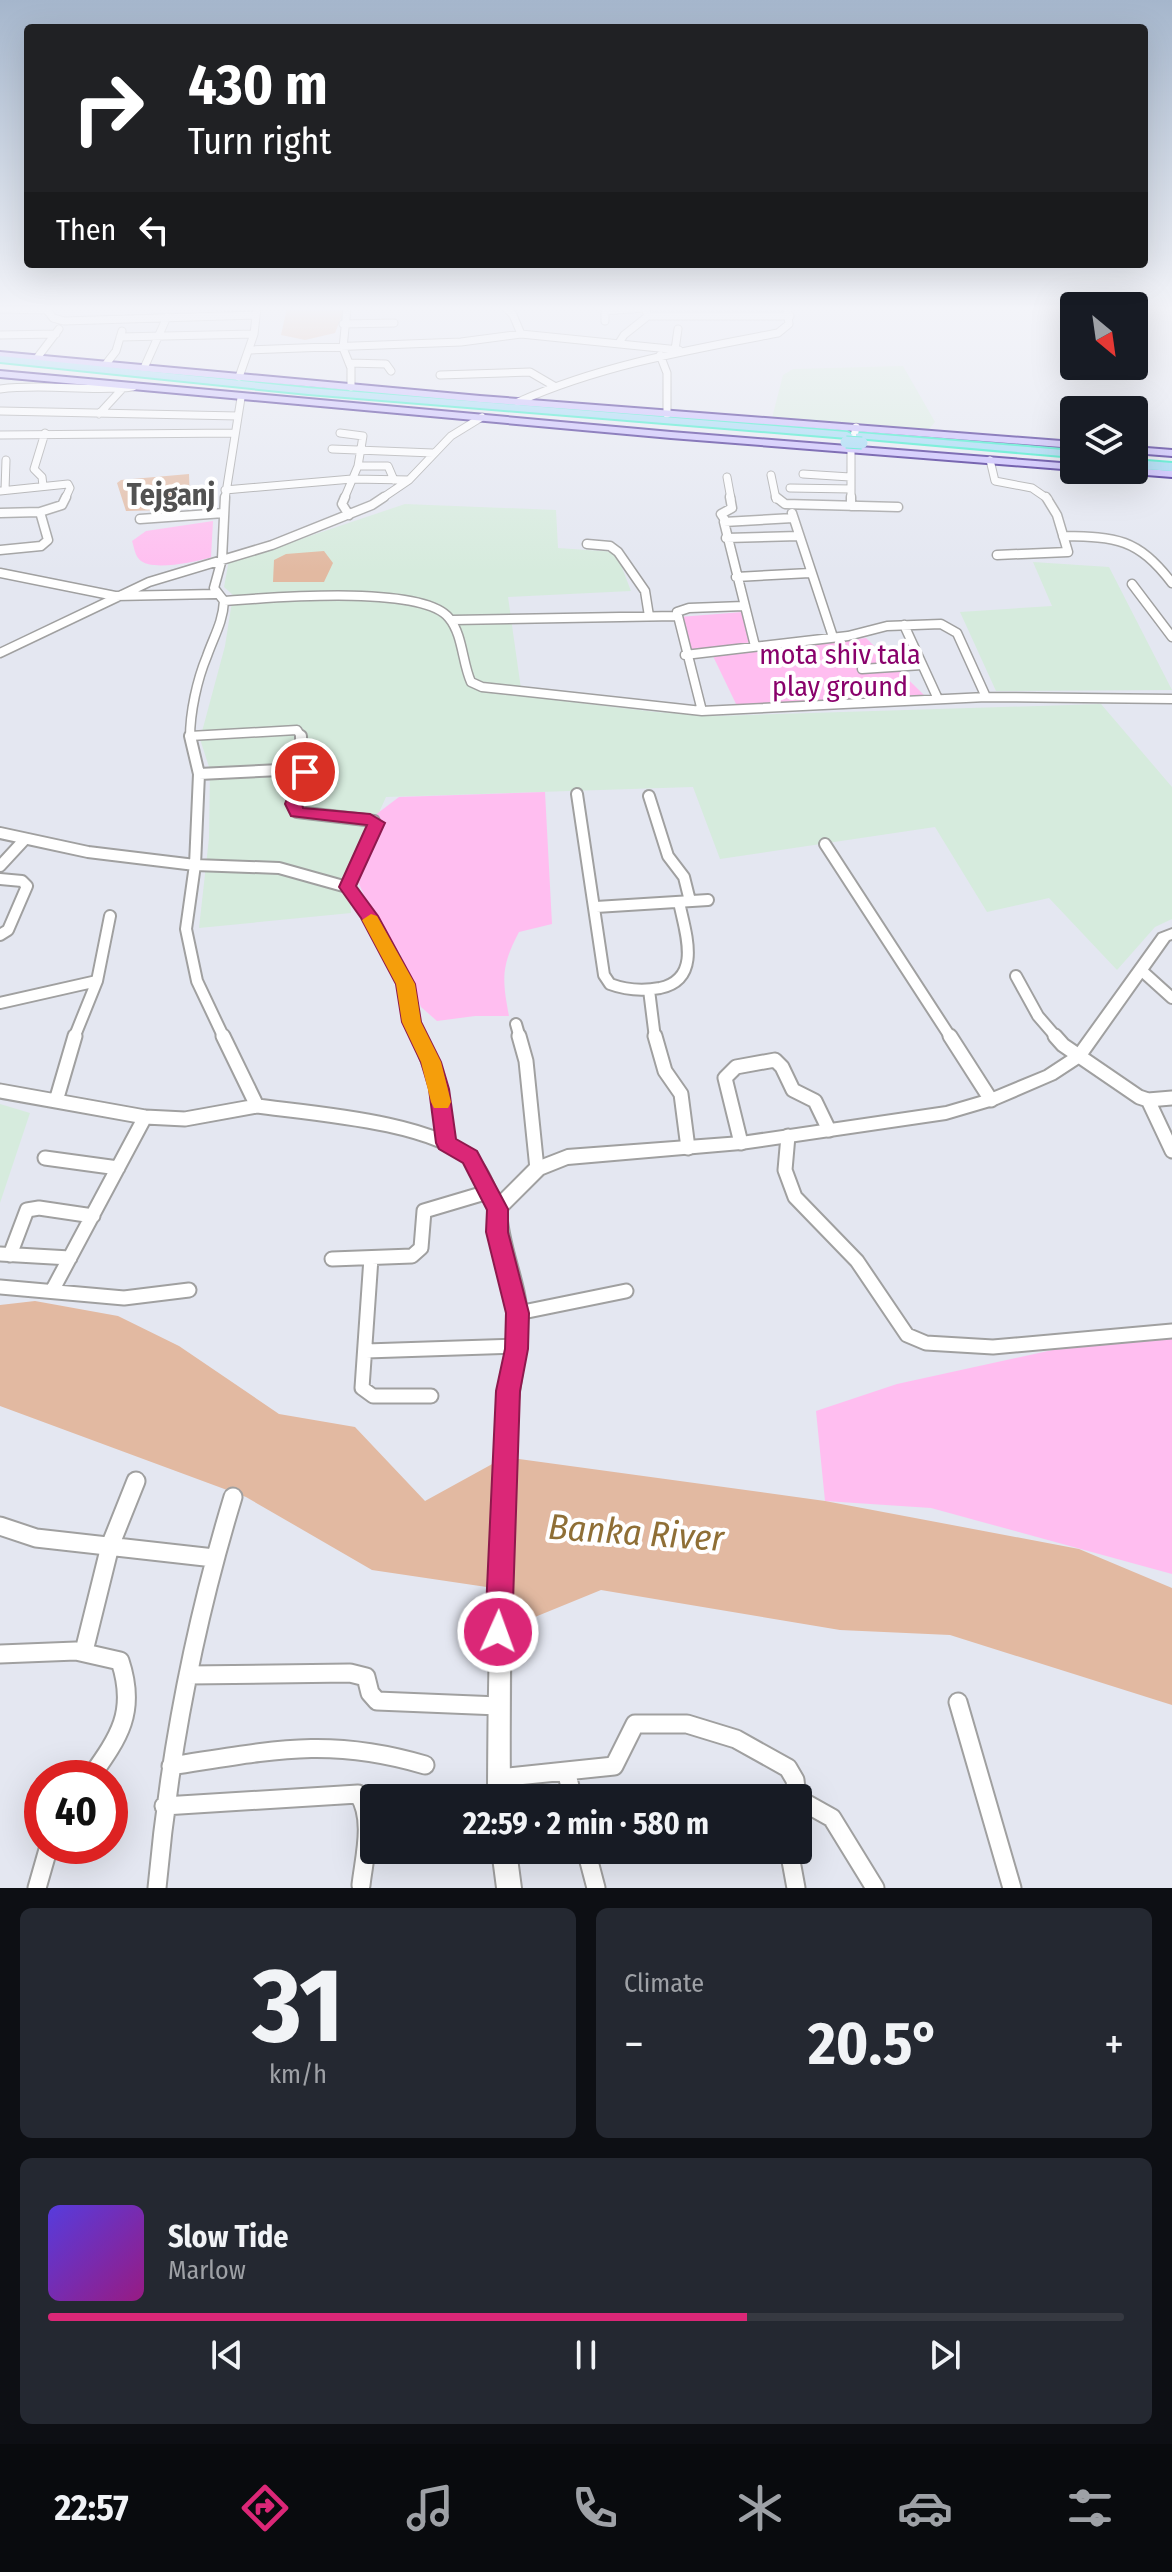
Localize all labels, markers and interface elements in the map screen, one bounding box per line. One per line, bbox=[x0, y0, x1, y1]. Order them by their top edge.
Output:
text: 430 m bbox=[188, 52, 328, 119]
icon: right bbox=[56, 56, 160, 160]
text: Turn right bbox=[188, 120, 331, 164]
icon: left bbox=[132, 208, 176, 252]
text: Then bbox=[56, 212, 116, 248]
north arrow bbox=[1060, 292, 1148, 380]
map controls bbox=[1060, 292, 1148, 484]
button: layers bbox=[1060, 396, 1148, 484]
district label: Tejganj bbox=[127, 477, 215, 513]
park label: mota shiv tala play ground bbox=[759, 638, 921, 703]
pin bbox=[271, 738, 339, 806]
icon: arrive bbox=[283, 750, 327, 794]
water label: Banka River bbox=[547, 1505, 727, 1561]
position arrow bbox=[456, 1590, 540, 1674]
speed limit sign: 40 bbox=[24, 1760, 128, 1864]
text: 22:59 · 2 min · 580 m bbox=[463, 1806, 709, 1842]
text: 31 bbox=[252, 1944, 344, 2069]
text: Climate bbox=[624, 1968, 704, 1999]
text: 20.5° bbox=[808, 2008, 940, 2080]
text: − bbox=[624, 2018, 644, 2071]
text: + bbox=[1104, 2018, 1124, 2071]
text: km/h bbox=[269, 2059, 327, 2090]
text: Slow Tide bbox=[168, 2219, 289, 2255]
text: Marlow bbox=[168, 2255, 246, 2286]
icon: previous bbox=[205, 2333, 249, 2377]
icon: pause bbox=[564, 2333, 608, 2377]
icon: next bbox=[923, 2333, 967, 2377]
icon: directions bbox=[237, 2480, 293, 2536]
icon: music bbox=[402, 2480, 458, 2536]
icon: phone bbox=[567, 2480, 623, 2536]
icon: climate bbox=[732, 2480, 788, 2536]
icon: car bbox=[897, 2480, 953, 2536]
icon: filters bbox=[1062, 2480, 1118, 2536]
text: 22:57 bbox=[54, 2486, 128, 2530]

